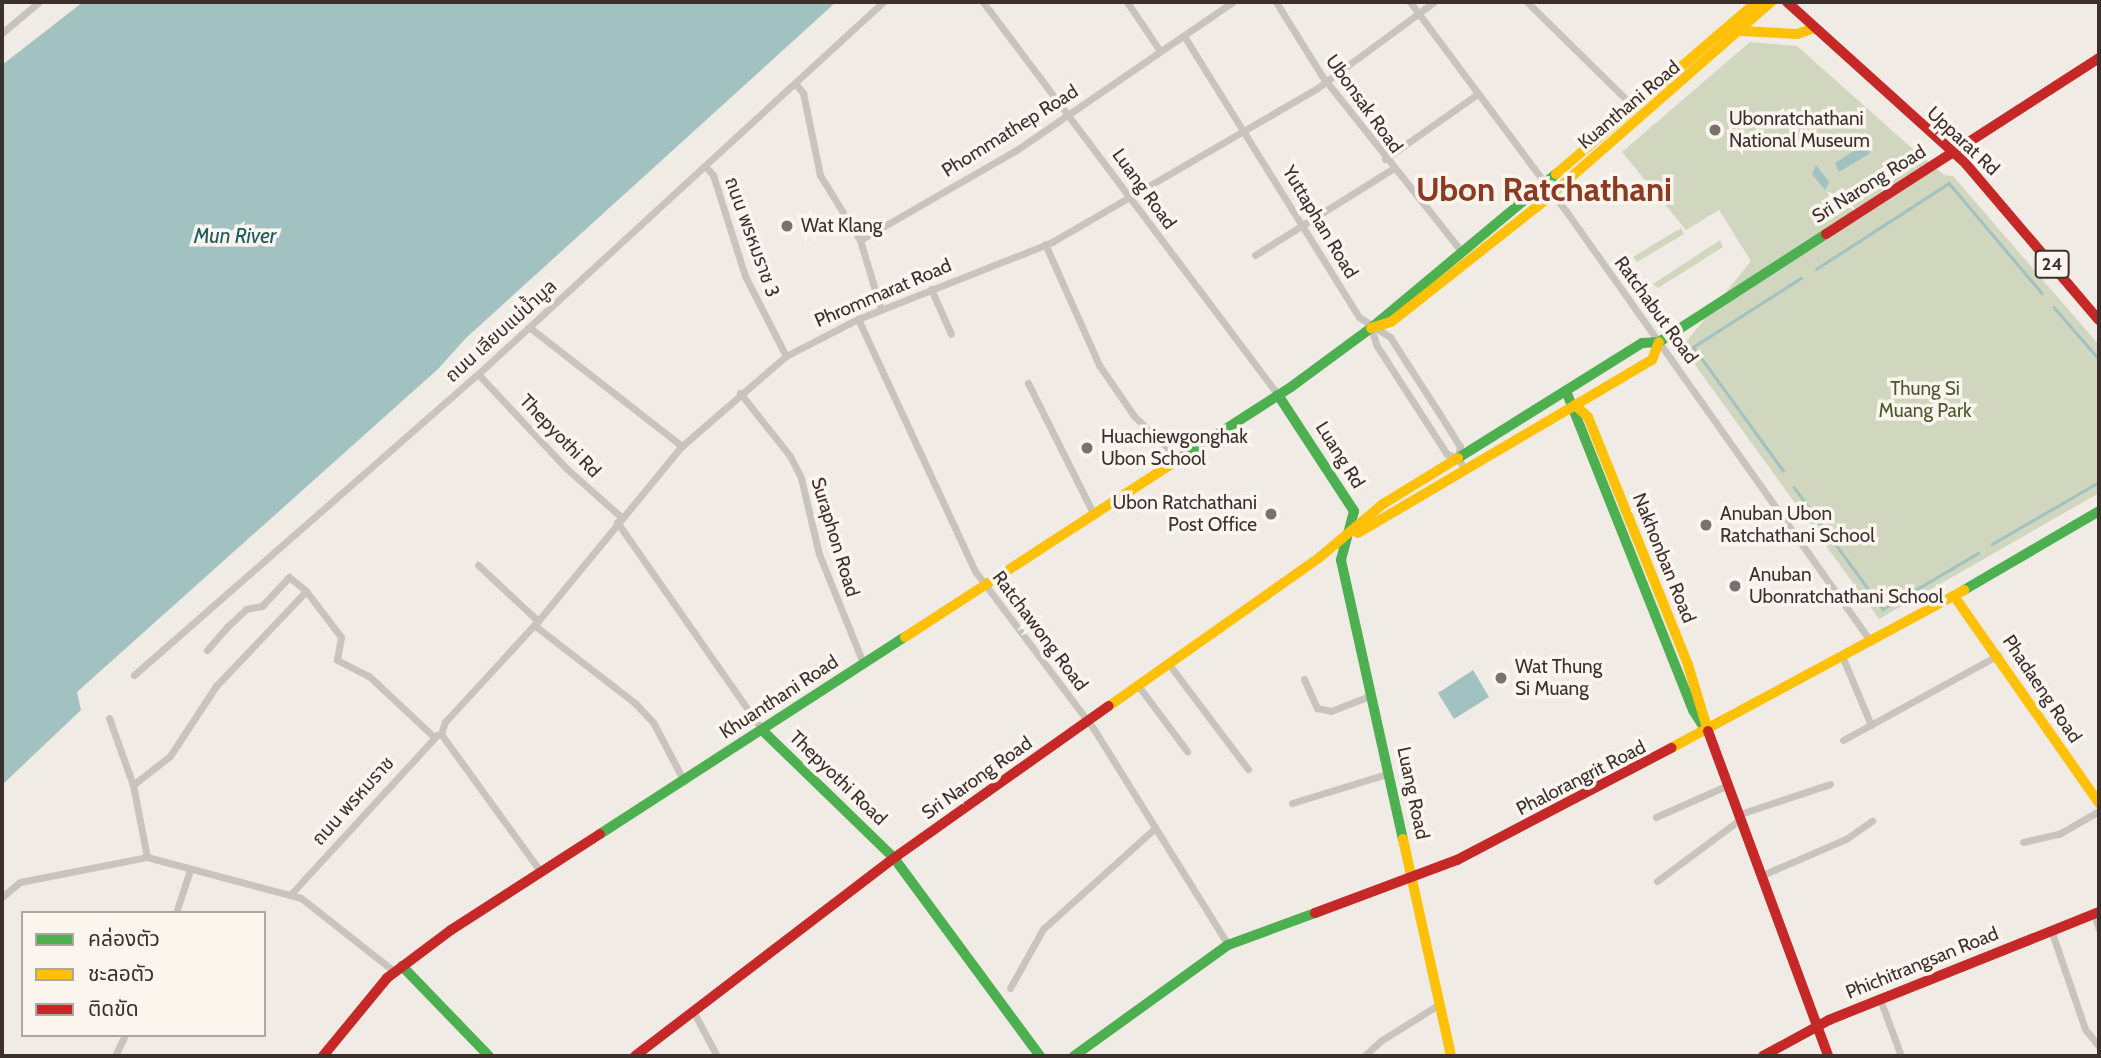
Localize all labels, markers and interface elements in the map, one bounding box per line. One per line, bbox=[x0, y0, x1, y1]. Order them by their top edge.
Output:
street label: Ubonsak Road bbox=[1321, 50, 1407, 158]
street label: Kuanthani Road bbox=[1573, 56, 1685, 154]
street label: Phommathep Road bbox=[938, 80, 1082, 182]
street label: Upparat Rd bbox=[1922, 102, 2004, 180]
place label: Ubonratchathani National Museum bbox=[1729, 108, 1870, 152]
marker: Ubonratchathani National Museum bbox=[1707, 122, 1723, 138]
street label: Sri Narong Road bbox=[1808, 140, 1930, 228]
street label: Luang Road bbox=[1107, 144, 1181, 234]
street label: Yuttaphan Road bbox=[1277, 161, 1363, 283]
district label: Ubon Ratchathani bbox=[1416, 170, 1672, 210]
street label: ถนน พรหมราช 3 bbox=[720, 174, 784, 300]
place label: Wat Klang bbox=[801, 215, 882, 237]
marker: Wat Klang bbox=[779, 218, 795, 234]
water label: Mun River bbox=[194, 223, 276, 249]
road number: 24 bbox=[2035, 250, 2070, 278]
street label: Ratchabut Road bbox=[1609, 252, 1703, 368]
street label: Phrommarat Road bbox=[811, 254, 955, 332]
street label: ถนน เลียบแม่น้ำมูล bbox=[440, 275, 562, 387]
park label: Thung Si Muang Park bbox=[1879, 378, 1971, 422]
street label: Thepyothi Rd bbox=[515, 390, 605, 482]
street label: Luang Rd bbox=[1311, 417, 1369, 493]
place label: Huachiewgonghak Ubon School bbox=[1101, 426, 1248, 470]
marker: Huachiewgonghak Ubon School bbox=[1079, 440, 1095, 456]
street label: Suraphon Road bbox=[806, 475, 864, 599]
street label: Nakhonban Road bbox=[1628, 490, 1700, 626]
place label: Ubon Ratchathani Post Office bbox=[1113, 492, 1257, 536]
place label: Anuban Ubon Ratchathani School bbox=[1720, 503, 1875, 547]
marker: Ubon Ratchathani Post Office bbox=[1263, 506, 1279, 522]
marker: Anuban Ubon Ratchathani School bbox=[1698, 517, 1714, 533]
place label: Anuban Ubonratchathani School bbox=[1749, 564, 1943, 608]
street label: Ratchawong Road bbox=[988, 567, 1092, 695]
marker: Anuban Ubonratchathani School bbox=[1727, 578, 1743, 594]
street label: Phadaeng Road bbox=[1998, 631, 2086, 747]
street label: Khuanthani Road bbox=[716, 650, 842, 744]
place label: Wat Thung Si Muang bbox=[1515, 656, 1602, 700]
marker: Wat Thung Si Muang bbox=[1493, 670, 1509, 686]
street label: Thepyothi Road bbox=[785, 726, 891, 830]
street label: Sri Narong Road bbox=[917, 732, 1037, 824]
street label: Phalorangrit Road bbox=[1513, 736, 1649, 820]
street label: Luang Road bbox=[1392, 745, 1434, 841]
street label: ถนน พรหมราช bbox=[307, 752, 399, 850]
legend bbox=[21, 911, 266, 1037]
street label: Phichitrangsan Road bbox=[1842, 922, 2002, 1004]
text: คล่องตัว bbox=[88, 926, 160, 951]
text: ชะลอตัว bbox=[88, 961, 154, 986]
text: ติดขัด bbox=[88, 996, 139, 1021]

